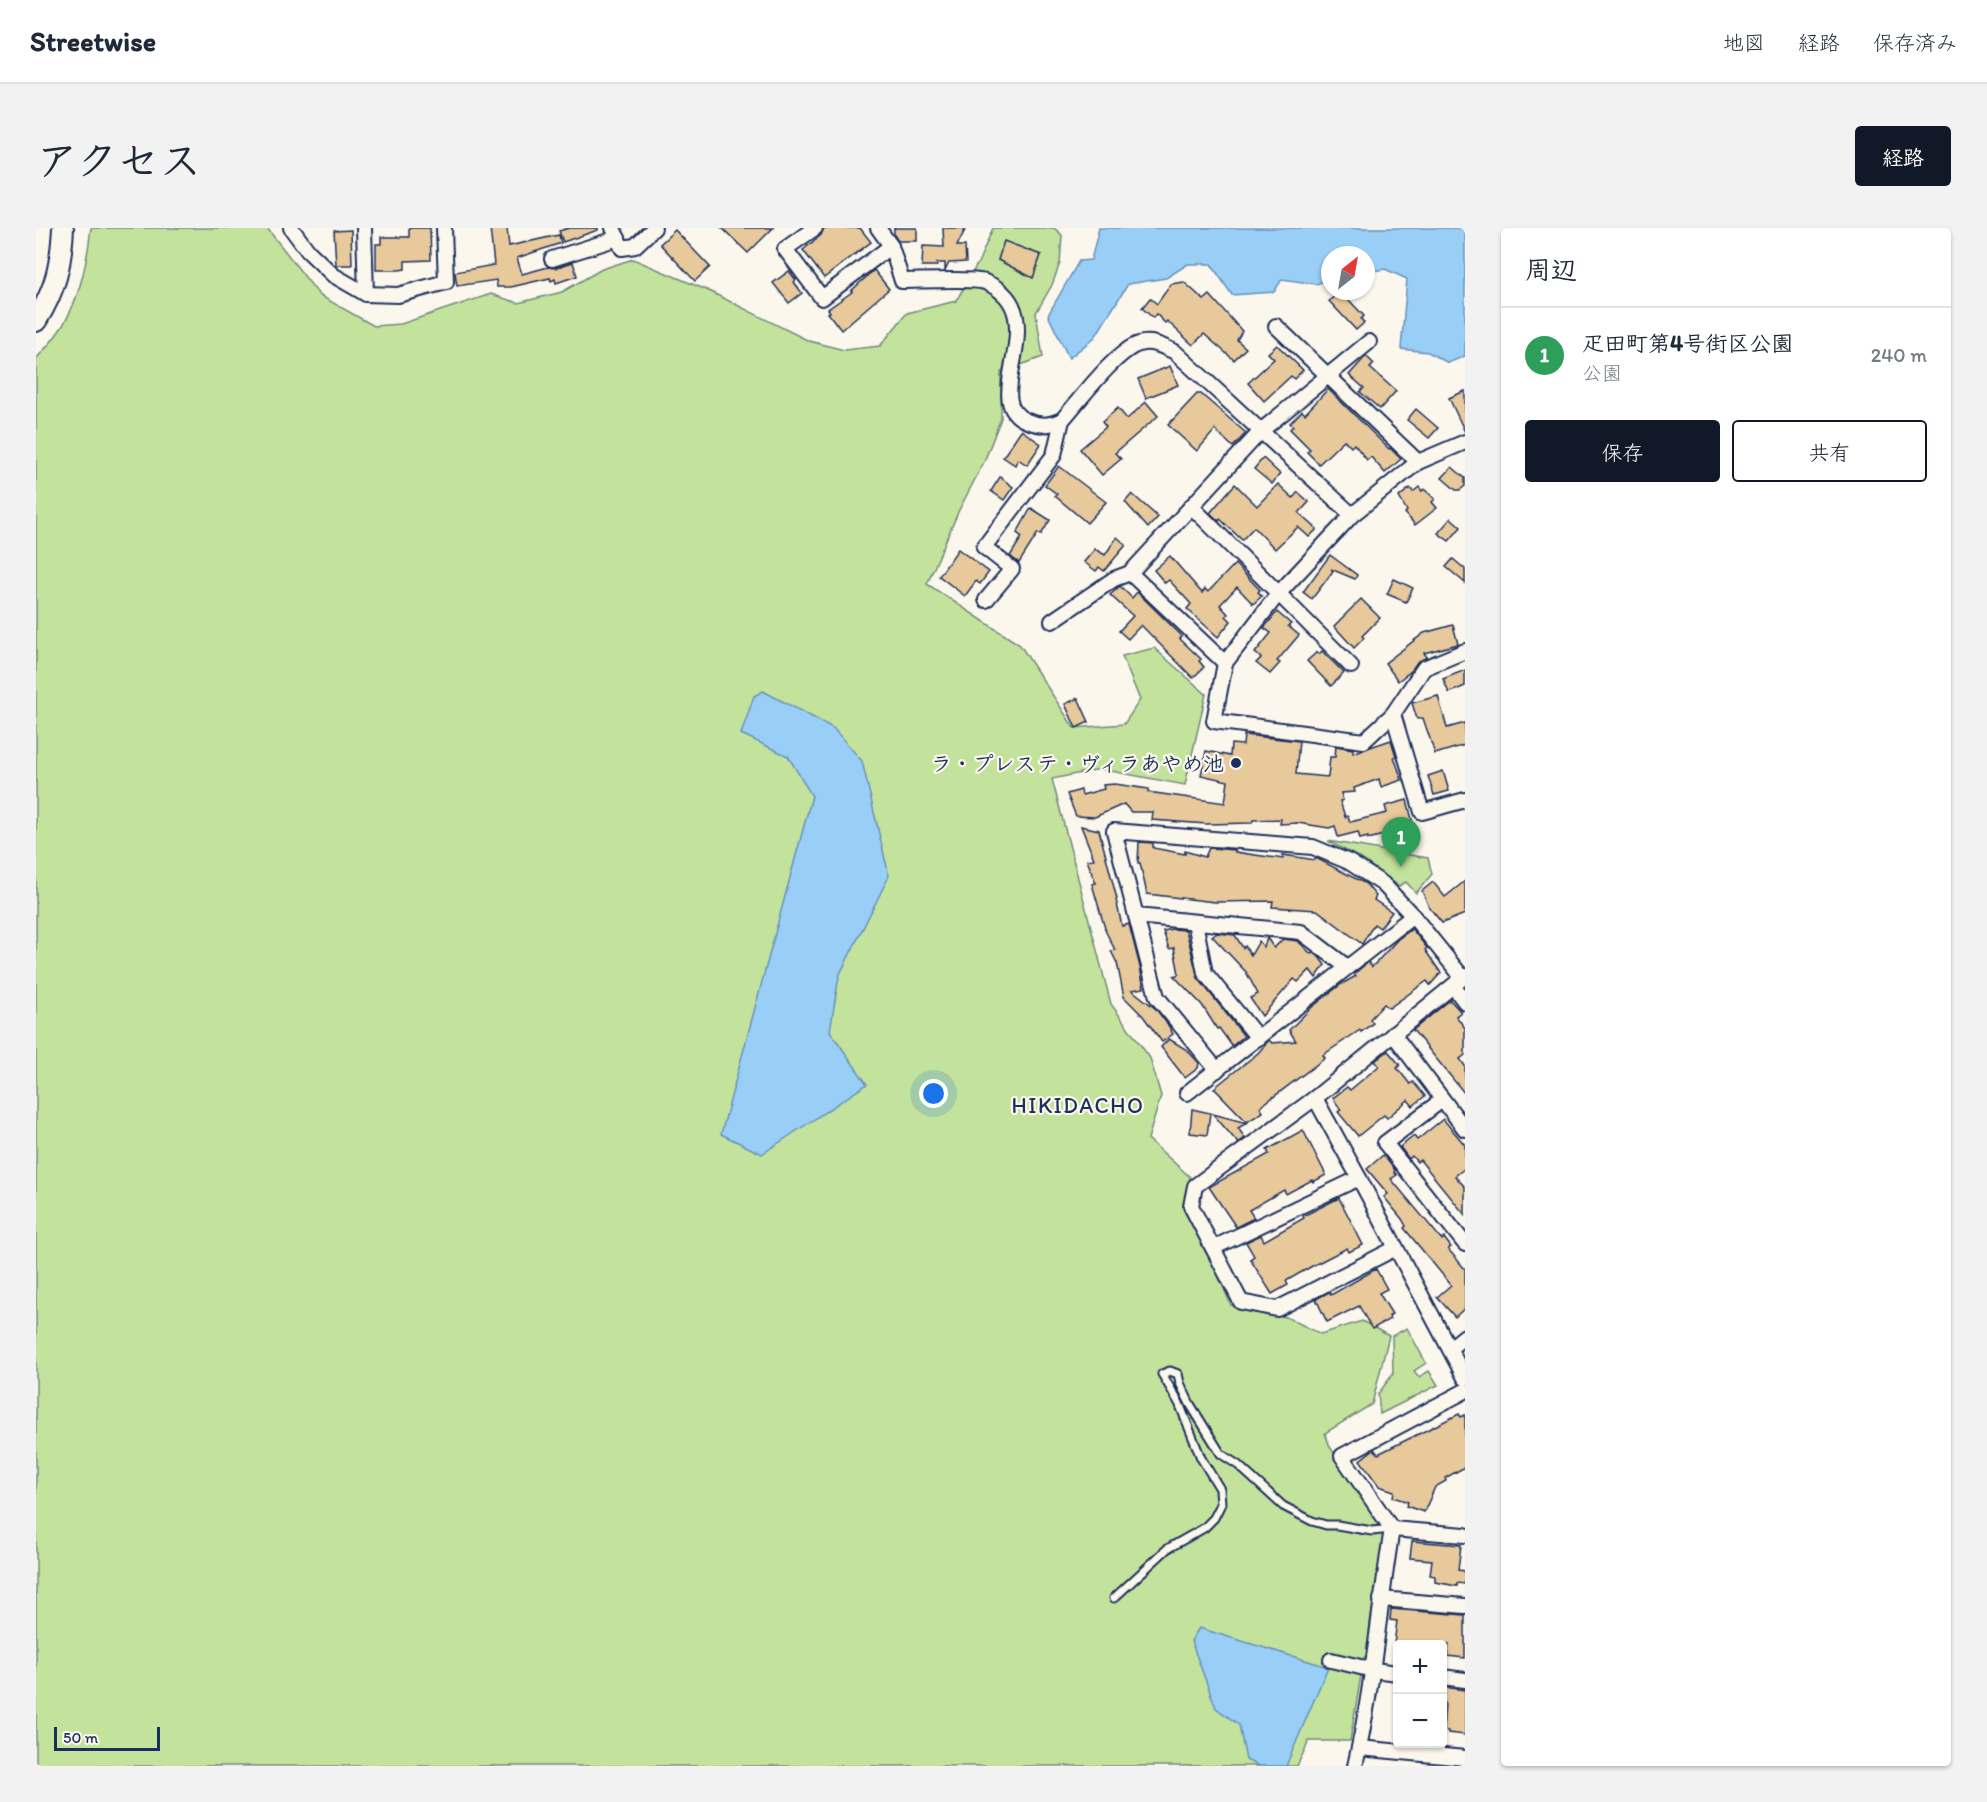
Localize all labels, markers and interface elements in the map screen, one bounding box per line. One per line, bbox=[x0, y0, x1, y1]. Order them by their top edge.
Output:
text: Streetwise bbox=[30, 24, 156, 58]
text: 地図 bbox=[1723, 30, 1765, 55]
text: 経路 bbox=[1798, 30, 1840, 55]
text: 保存済み bbox=[1873, 30, 1957, 55]
button: 経路 bbox=[1855, 126, 1951, 186]
text: アクセス bbox=[36, 135, 201, 186]
north arrow bbox=[1321, 246, 1375, 300]
text: 周辺 bbox=[1525, 254, 1577, 286]
text: 疋田町第4号街区公園 bbox=[1582, 330, 1793, 357]
text: 1 bbox=[1540, 343, 1549, 367]
text: 240 m bbox=[1871, 343, 1927, 367]
text: 公園 bbox=[1582, 361, 1622, 385]
button: 保存 bbox=[1525, 420, 1720, 482]
button: 共有 bbox=[1732, 420, 1927, 482]
place label: ラ・プレステ・ヴィラあやめ池 bbox=[931, 751, 1224, 776]
marker: ラ・プレステ・ヴィラあやめ池 bbox=[1229, 756, 1243, 770]
pin: 1 bbox=[1382, 818, 1420, 867]
your location bbox=[919, 1079, 948, 1108]
district label: HIKIDACHO bbox=[1012, 1092, 1144, 1119]
map controls bbox=[1393, 1640, 1447, 1748]
button: + bbox=[1393, 1640, 1447, 1694]
button: − bbox=[1393, 1694, 1447, 1748]
scale bar bbox=[54, 1724, 160, 1752]
text: 50 m bbox=[63, 1728, 98, 1747]

